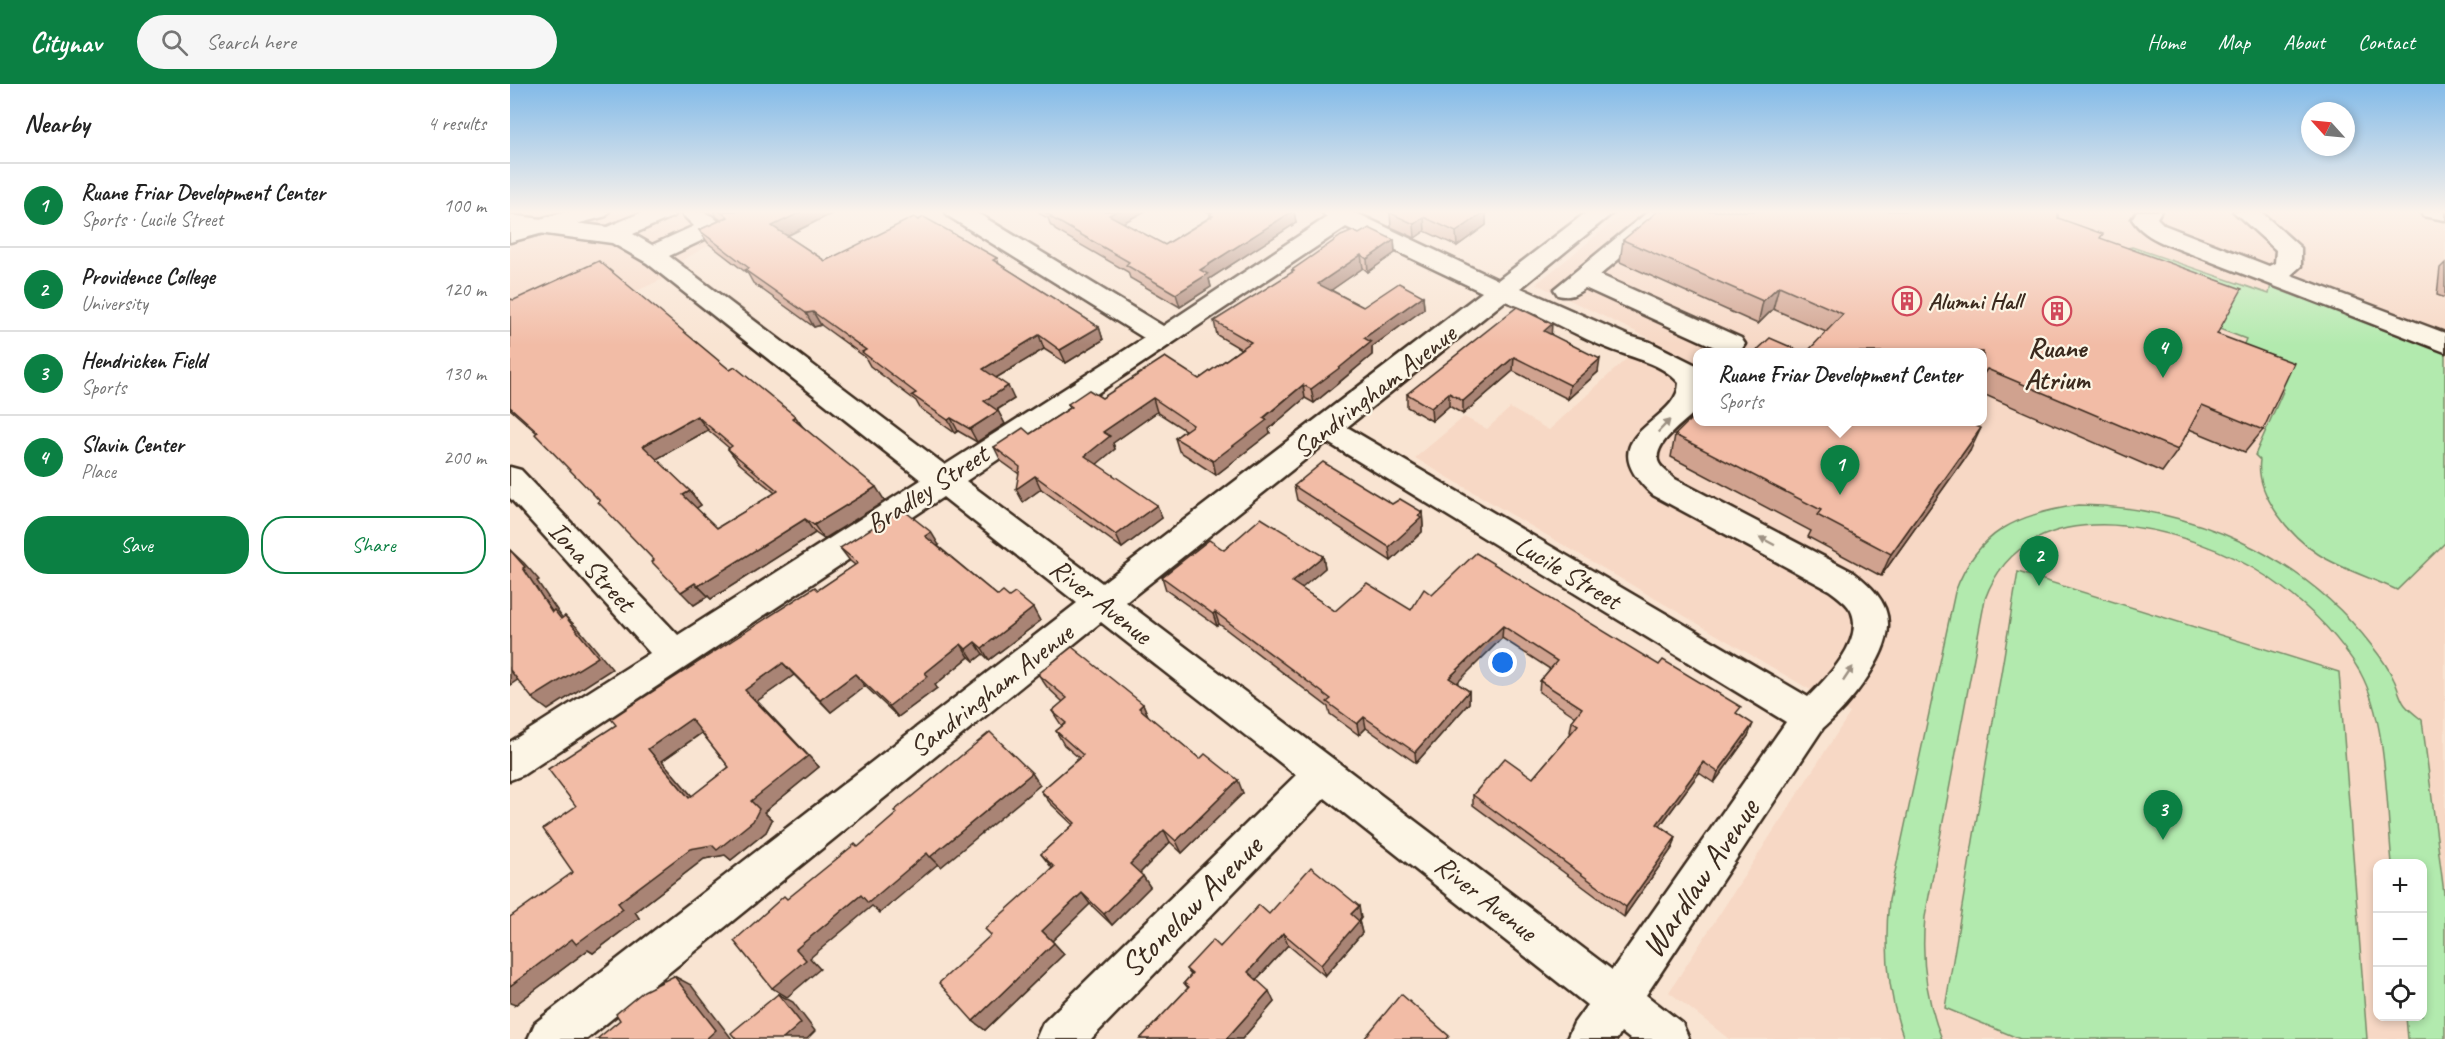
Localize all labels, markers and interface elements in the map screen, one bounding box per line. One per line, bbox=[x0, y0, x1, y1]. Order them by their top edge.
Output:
search box bbox=[137, 15, 557, 69]
text: Citynav bbox=[30, 25, 101, 60]
icon: search bbox=[158, 26, 191, 59]
text: Search here bbox=[206, 28, 296, 56]
text: Home bbox=[2147, 29, 2185, 55]
text: Map bbox=[2218, 29, 2250, 55]
text: About bbox=[2283, 29, 2325, 55]
text: Contact bbox=[2358, 29, 2415, 55]
north arrow bbox=[2301, 102, 2355, 156]
text: Nearby bbox=[24, 107, 89, 140]
text: 4 results bbox=[427, 111, 486, 136]
text: Ruane Friar Development Center bbox=[81, 179, 325, 207]
text: 1 bbox=[39, 193, 48, 218]
text: 100 m bbox=[443, 193, 486, 218]
text: Sports · Lucile Street bbox=[81, 207, 223, 232]
text: Providence College bbox=[81, 263, 215, 291]
text: 2 bbox=[39, 277, 48, 302]
text: 120 m bbox=[443, 277, 486, 302]
building icon: Alumni Hall bbox=[1891, 285, 1923, 317]
place label: Alumni Hall bbox=[1928, 286, 2027, 316]
text: University bbox=[81, 291, 148, 316]
building icon: Ruane Atrium bbox=[2041, 295, 2073, 327]
street label: Sandringham Avenue bbox=[1285, 315, 1464, 466]
pin: 4 bbox=[2144, 328, 2182, 378]
place label: Ruane Atrium bbox=[2024, 330, 2092, 397]
text: Hendricken Field bbox=[81, 347, 206, 375]
popup bbox=[1693, 348, 1987, 426]
text: 3 bbox=[39, 361, 48, 386]
text: 130 m bbox=[443, 361, 486, 386]
text: Ruane Friar Development Center bbox=[1718, 361, 1962, 389]
text: Sports bbox=[81, 375, 126, 400]
text: Sports bbox=[1718, 389, 1763, 414]
one-way arrow bbox=[1656, 419, 1670, 433]
text: Slavin Center bbox=[81, 431, 184, 459]
street label: Bradley Street bbox=[859, 435, 997, 541]
text: 4 bbox=[39, 445, 48, 470]
text: 200 m bbox=[443, 445, 486, 470]
pin: 1 bbox=[1820, 446, 1860, 495]
text: Place bbox=[81, 459, 116, 484]
street label: Iona Street bbox=[541, 513, 645, 621]
button: Save bbox=[24, 516, 249, 574]
button: Share bbox=[261, 516, 486, 574]
street label: Lucile Street bbox=[1509, 527, 1630, 619]
one-way arrow bbox=[1758, 536, 1775, 546]
pin: 2 bbox=[2020, 536, 2059, 586]
street label: River Avenue bbox=[1043, 550, 1161, 653]
street label: Sandringham Avenue bbox=[902, 614, 1081, 765]
your location bbox=[1488, 648, 1517, 677]
one-way arrow bbox=[1842, 666, 1853, 682]
street label: Wardlaw Avenue bbox=[1631, 789, 1770, 966]
pin: 3 bbox=[2144, 790, 2182, 840]
street label: Stonelaw Avenue bbox=[1111, 824, 1273, 986]
street label: River Avenue bbox=[1428, 847, 1546, 950]
map controls bbox=[2373, 859, 2427, 1021]
button: + bbox=[2373, 859, 2427, 913]
button: − bbox=[2373, 913, 2427, 967]
button: locate bbox=[2373, 967, 2427, 1021]

